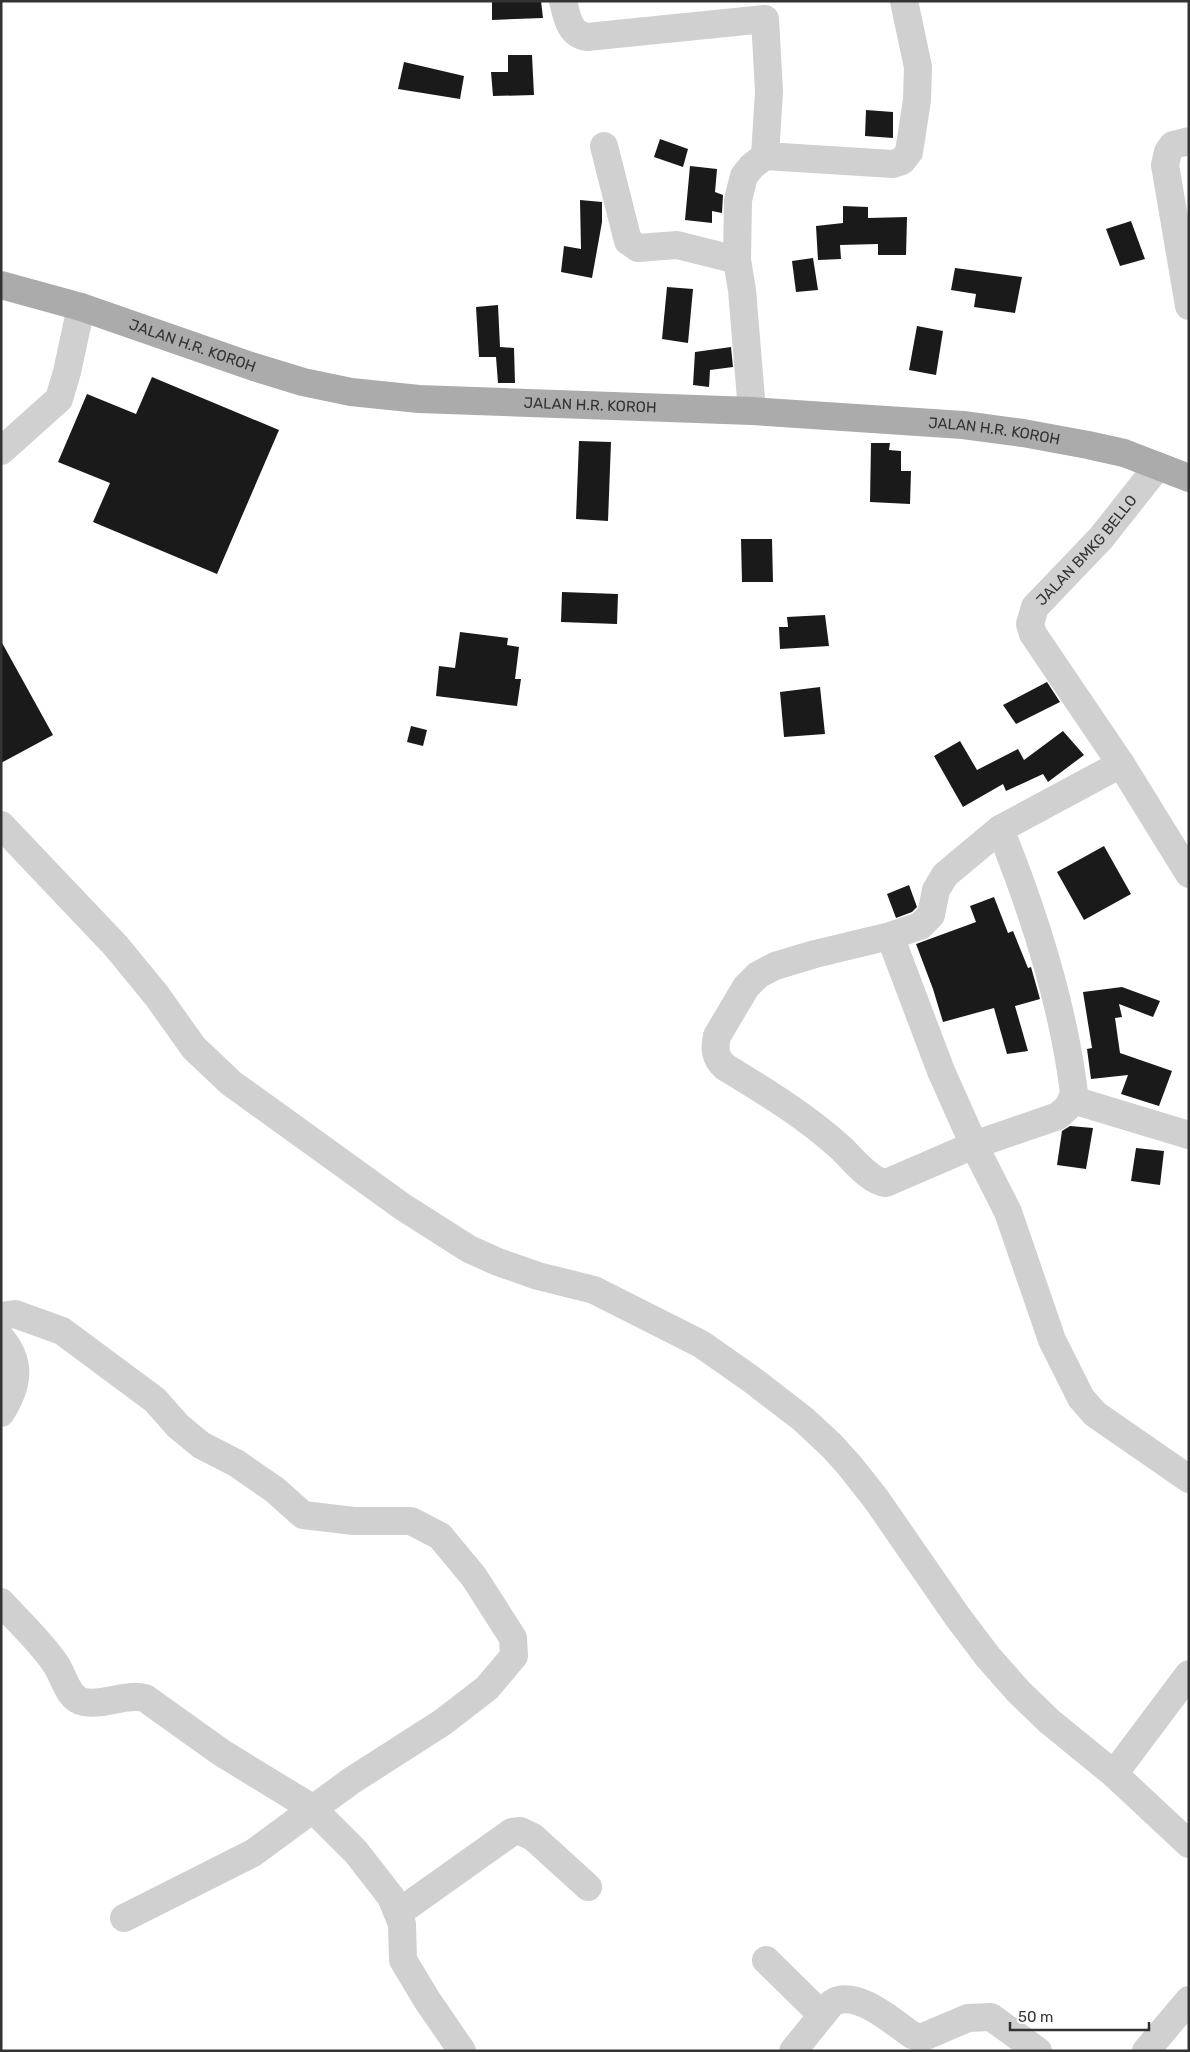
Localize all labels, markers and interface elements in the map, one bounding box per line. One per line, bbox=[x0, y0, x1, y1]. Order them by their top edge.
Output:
street label: JALAN H.R. KOROH bbox=[127, 315, 258, 376]
street label: JALAN H.R. KOROH bbox=[523, 394, 657, 417]
street label: JALAN H.R. KOROH bbox=[928, 414, 1062, 449]
street label: JALAN BMKG BELLO bbox=[1032, 491, 1141, 609]
scale bar bbox=[1010, 2000, 1149, 2032]
text: 50 m bbox=[1018, 2008, 1053, 2026]

